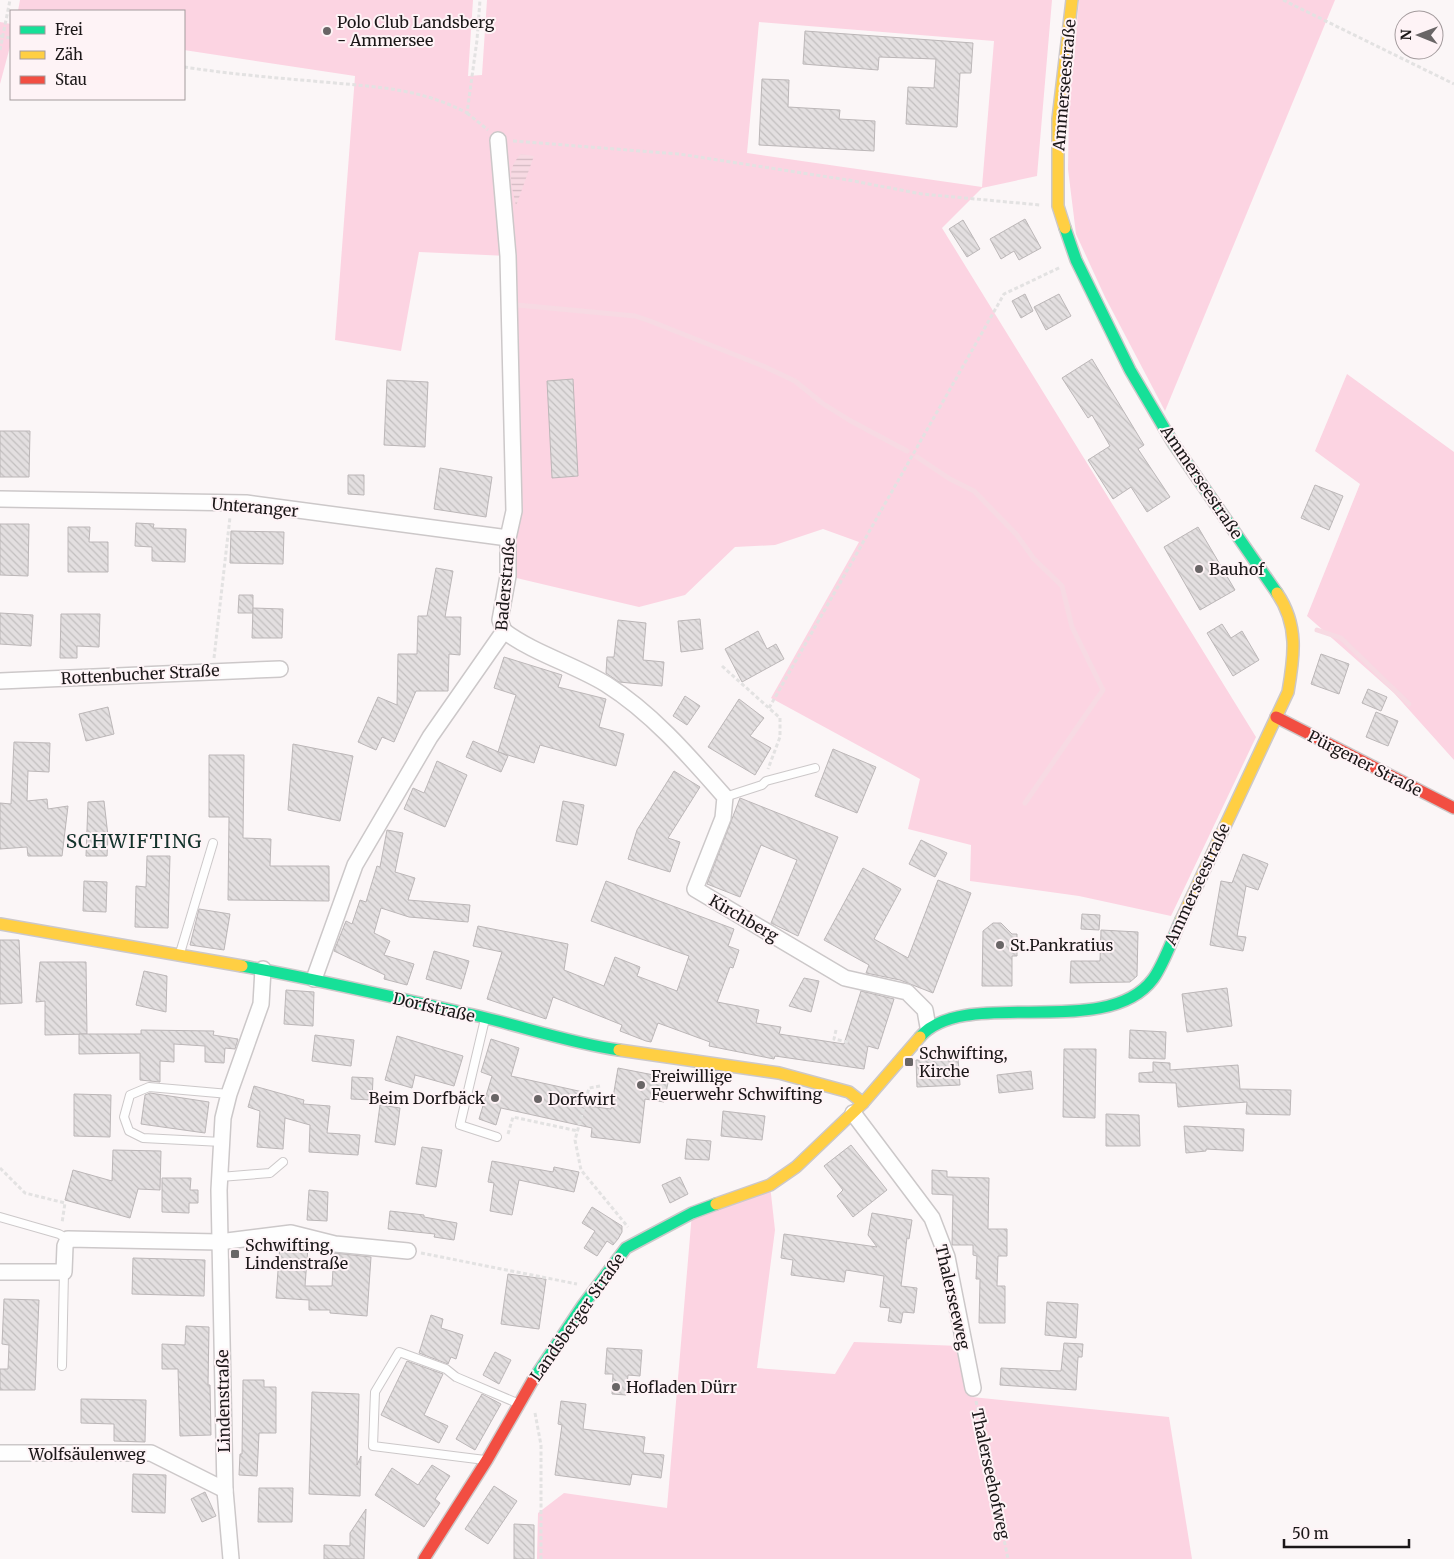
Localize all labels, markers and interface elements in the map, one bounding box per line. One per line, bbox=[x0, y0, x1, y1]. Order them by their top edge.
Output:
legend bbox=[10, 10, 185, 100]
north arrow bbox=[1394, 10, 1444, 60]
place label: Polo Club Landsberg - Ammersee bbox=[337, 12, 495, 50]
street label: Ammerseestraße bbox=[1048, 18, 1080, 153]
text: Frei bbox=[55, 20, 83, 39]
marker: Polo Club Landsberg - Ammersee bbox=[321, 25, 333, 37]
text: N bbox=[1397, 29, 1415, 40]
text: Zäh bbox=[55, 45, 83, 64]
text: Stau bbox=[55, 70, 87, 89]
street label: Ammerseestraße bbox=[1156, 421, 1247, 542]
street label: Unteranger bbox=[211, 493, 299, 521]
street label: Baderstraße bbox=[491, 536, 519, 632]
place label: Bauhof bbox=[1209, 559, 1265, 579]
marker: Bauhof bbox=[1193, 563, 1205, 575]
street label: Rottenbucher Straße bbox=[60, 660, 220, 688]
street label: Pürgener Straße bbox=[1305, 726, 1425, 800]
street label: Ammerseestraße bbox=[1160, 820, 1234, 949]
district label: SCHWIFTING bbox=[66, 829, 202, 853]
street label: Kirchberg bbox=[706, 890, 782, 946]
place label: St.Pankratius bbox=[1010, 935, 1114, 955]
marker: St.Pankratius bbox=[994, 939, 1006, 951]
street label: Dorfstraße bbox=[391, 988, 477, 1026]
place label: Schwifting, Kirche bbox=[919, 1043, 1008, 1081]
marker: Schwifting, Kirche bbox=[903, 1056, 915, 1068]
place label: Freiwillige Feuerwehr Schwifting bbox=[651, 1066, 822, 1104]
marker: Freiwillige Feuerwehr Schwifting bbox=[635, 1079, 647, 1091]
place label: Beim Dorfbäck bbox=[369, 1088, 486, 1108]
place label: Dorfwirt bbox=[548, 1089, 616, 1109]
marker: Beim Dorfbäck bbox=[489, 1092, 501, 1104]
marker: Dorfwirt bbox=[532, 1093, 544, 1105]
place label: Schwifting, Lindenstraße bbox=[245, 1235, 348, 1273]
street label: Thalerseeweg bbox=[931, 1242, 975, 1352]
marker: Schwifting, Lindenstraße bbox=[229, 1248, 241, 1260]
street label: Landsberger Straße bbox=[525, 1249, 629, 1385]
street label: Lindenstraße bbox=[212, 1349, 234, 1453]
place label: Hofladen Dürr bbox=[626, 1377, 737, 1397]
marker: Hofladen Dürr bbox=[610, 1381, 622, 1393]
street label: Thalerseehofweg bbox=[967, 1407, 1015, 1542]
street label: Wolfsäulenweg bbox=[28, 1444, 146, 1464]
scale bar bbox=[1284, 1516, 1409, 1548]
text: 50 m bbox=[1292, 1524, 1329, 1543]

